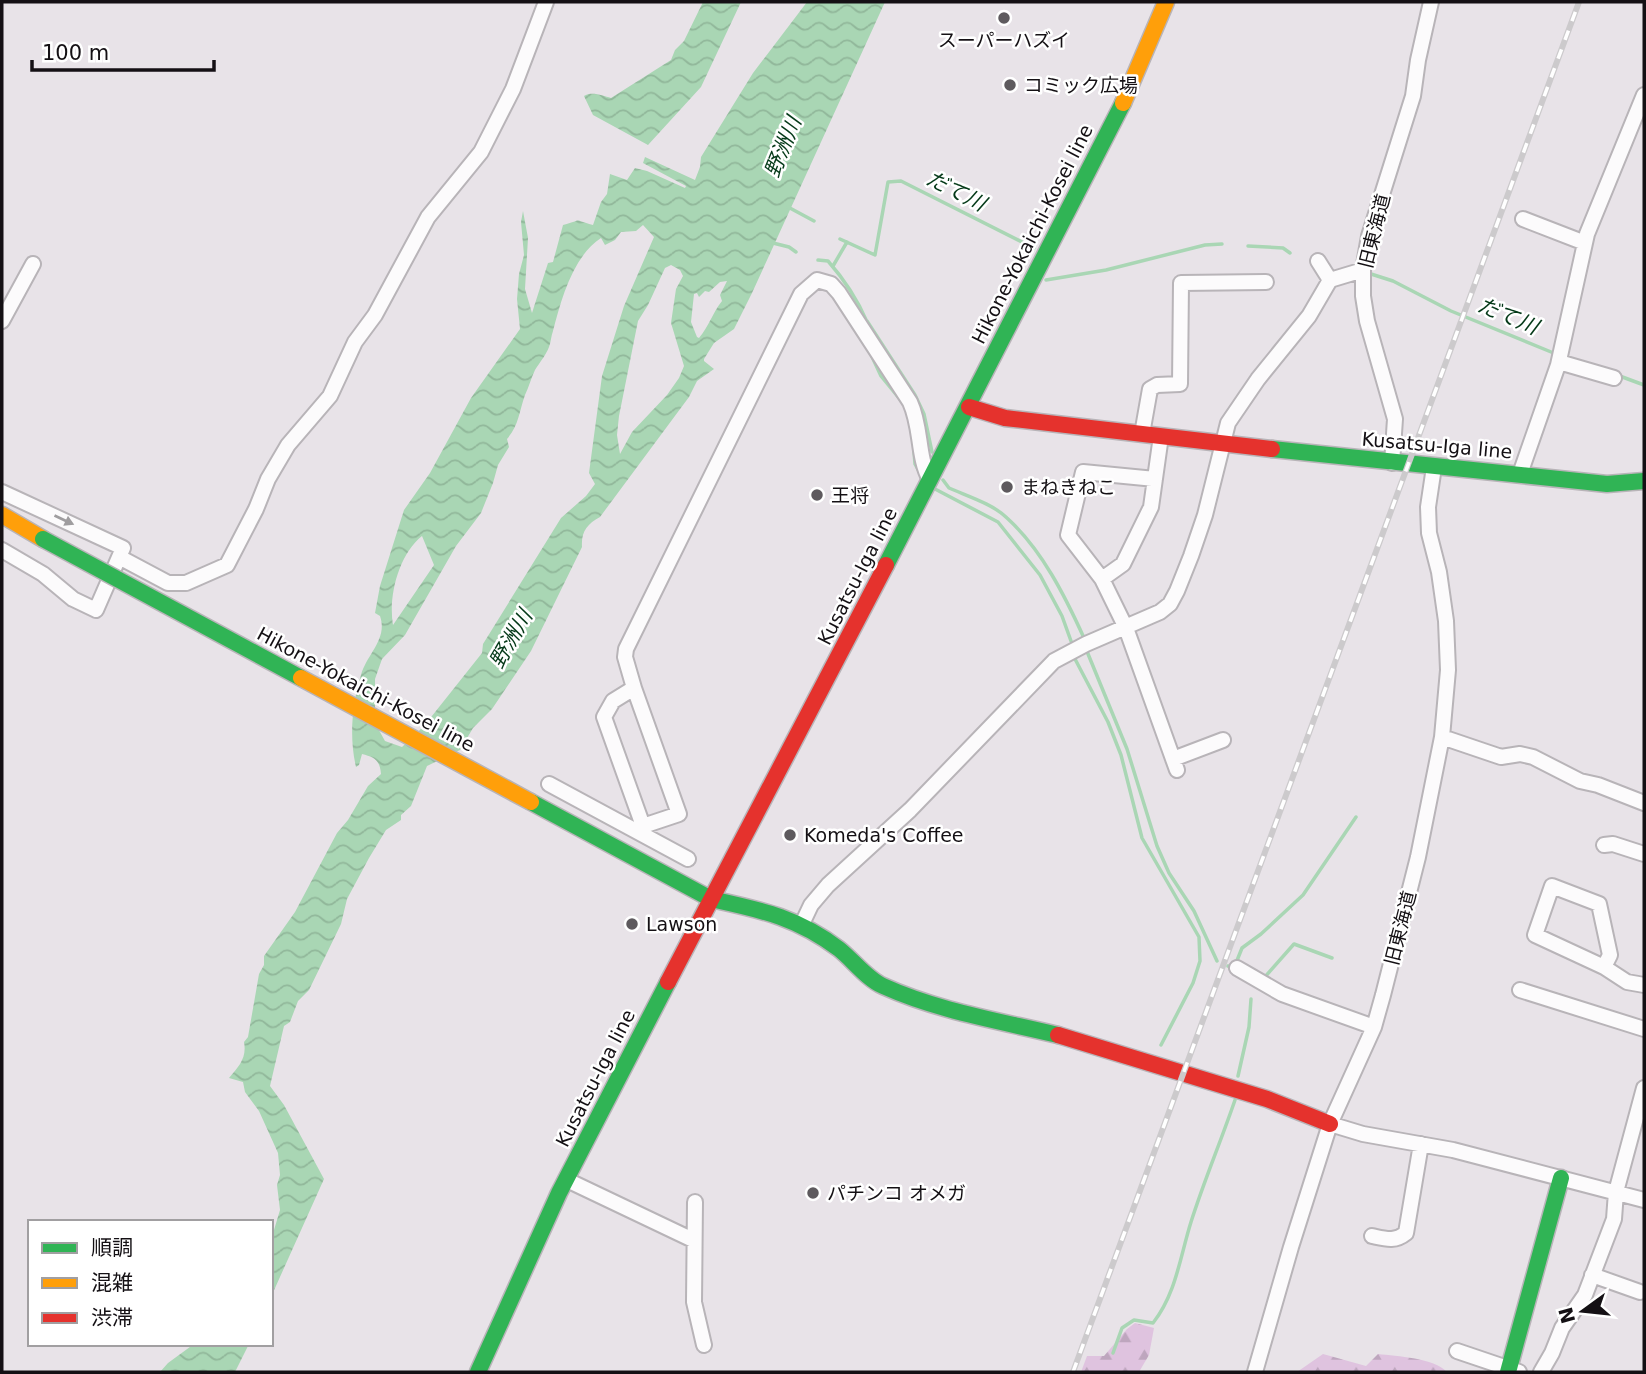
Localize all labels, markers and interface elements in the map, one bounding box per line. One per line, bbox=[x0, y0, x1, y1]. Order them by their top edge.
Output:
marker: スーパーハズイ bbox=[996, 10, 1012, 26]
scale bar bbox=[32, 28, 214, 72]
place label: スーパーハズイ bbox=[938, 29, 1070, 51]
text: 100 m bbox=[42, 41, 109, 65]
place label: コミック広場 bbox=[1024, 74, 1138, 96]
marker: コミック広場 bbox=[1002, 77, 1018, 93]
water label: 野洲川 bbox=[760, 111, 807, 181]
street label: Hikone-Yokaichi-Kosei line bbox=[967, 121, 1097, 347]
water label: だて川 bbox=[922, 166, 991, 217]
street label: 旧東海道 bbox=[1354, 191, 1394, 271]
water label: だて川 bbox=[1474, 293, 1544, 340]
street label: Kusatsu-Iga line bbox=[1361, 427, 1513, 463]
place label: まねきねこ bbox=[1021, 476, 1116, 498]
marker: まねきねこ bbox=[999, 479, 1015, 495]
place label: 王将 bbox=[831, 484, 869, 506]
marker: 王将 bbox=[809, 487, 825, 503]
street label: Kusatsu-Iga line bbox=[813, 504, 901, 648]
one-way arrow bbox=[54, 515, 74, 526]
water label: 野洲川 bbox=[485, 604, 538, 672]
street label: Hikone-Yokaichi-Kosei line bbox=[254, 622, 478, 756]
place label: Komeda's Coffee bbox=[804, 824, 964, 846]
marker: Komeda's Coffee bbox=[782, 827, 798, 843]
street label: 旧東海道 bbox=[1380, 888, 1420, 968]
place label: Lawson bbox=[646, 913, 717, 935]
marker: Lawson bbox=[624, 916, 640, 932]
street label: Kusatsu-Iga line bbox=[551, 1006, 639, 1150]
place label: パチンコ オメガ bbox=[827, 1182, 966, 1204]
marker: パチンコ オメガ bbox=[805, 1185, 821, 1201]
legend bbox=[28, 1220, 273, 1346]
text: 順調 bbox=[91, 1236, 133, 1260]
text: 混雑 bbox=[91, 1271, 133, 1295]
north arrow bbox=[1548, 1276, 1618, 1346]
text: N bbox=[1554, 1305, 1579, 1326]
text: 渋滞 bbox=[91, 1306, 133, 1330]

